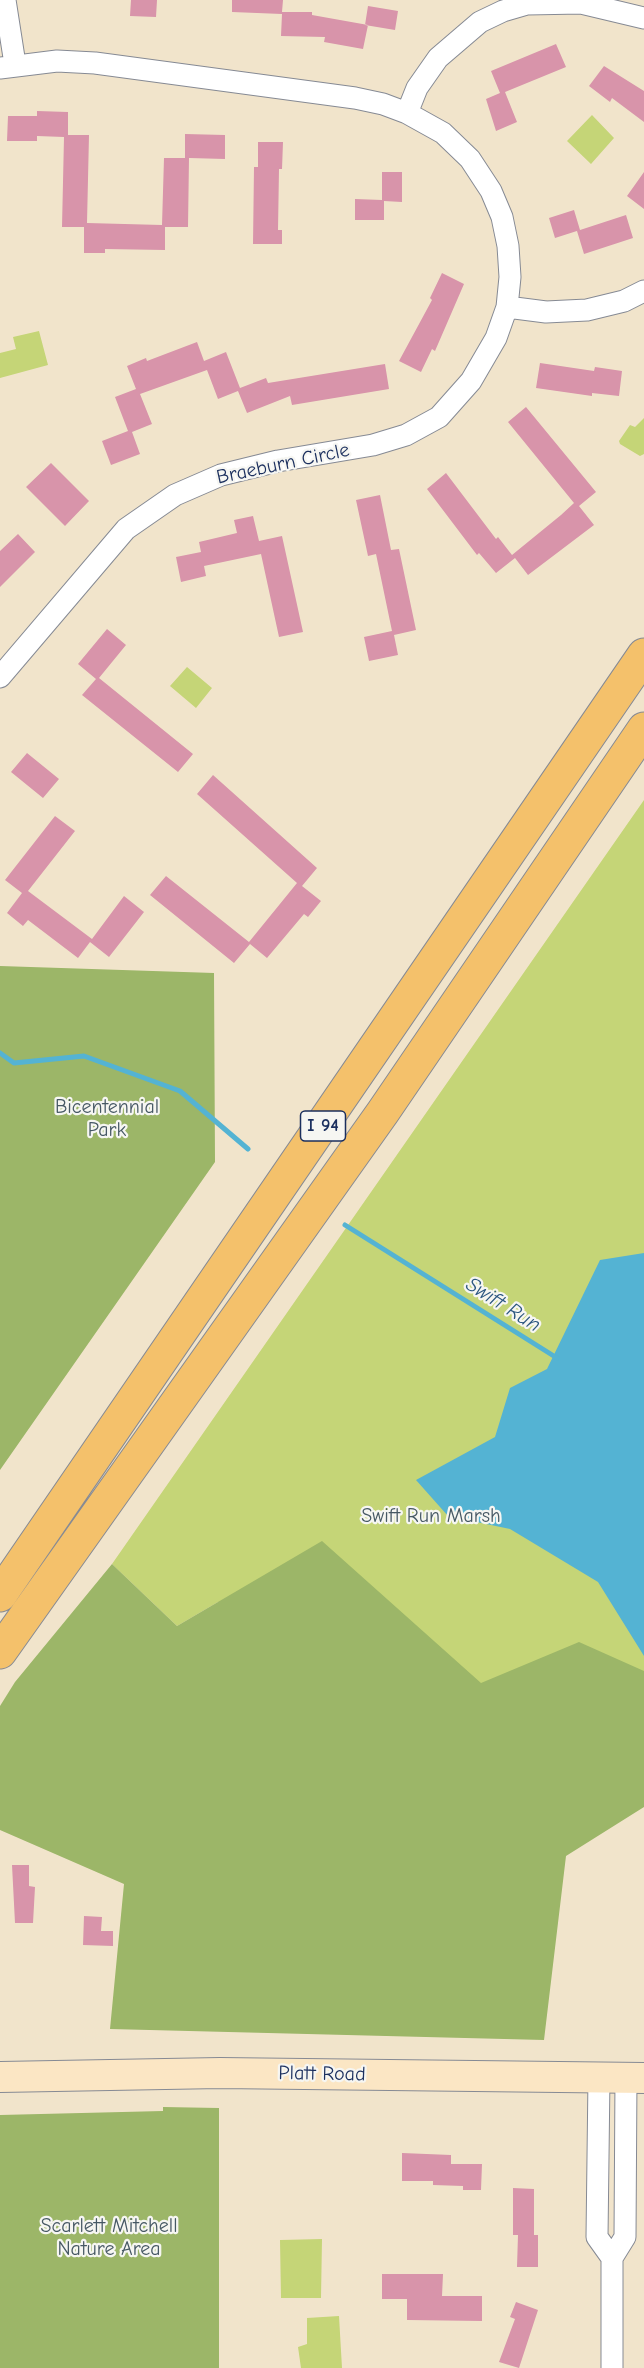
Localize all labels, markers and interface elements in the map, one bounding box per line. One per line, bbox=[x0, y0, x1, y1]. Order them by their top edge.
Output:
street label: Braeburn Circle bbox=[214, 438, 352, 490]
park label: Bicentennial Park bbox=[55, 1095, 159, 1142]
road number: I 94 bbox=[300, 1111, 346, 1141]
water label: Swift Run bbox=[461, 1272, 545, 1338]
park label: Swift Run Marsh bbox=[361, 1504, 501, 1528]
street label: Platt Road bbox=[278, 2061, 366, 2087]
park label: Scarlett Mitchell Nature Area bbox=[40, 2214, 178, 2261]

